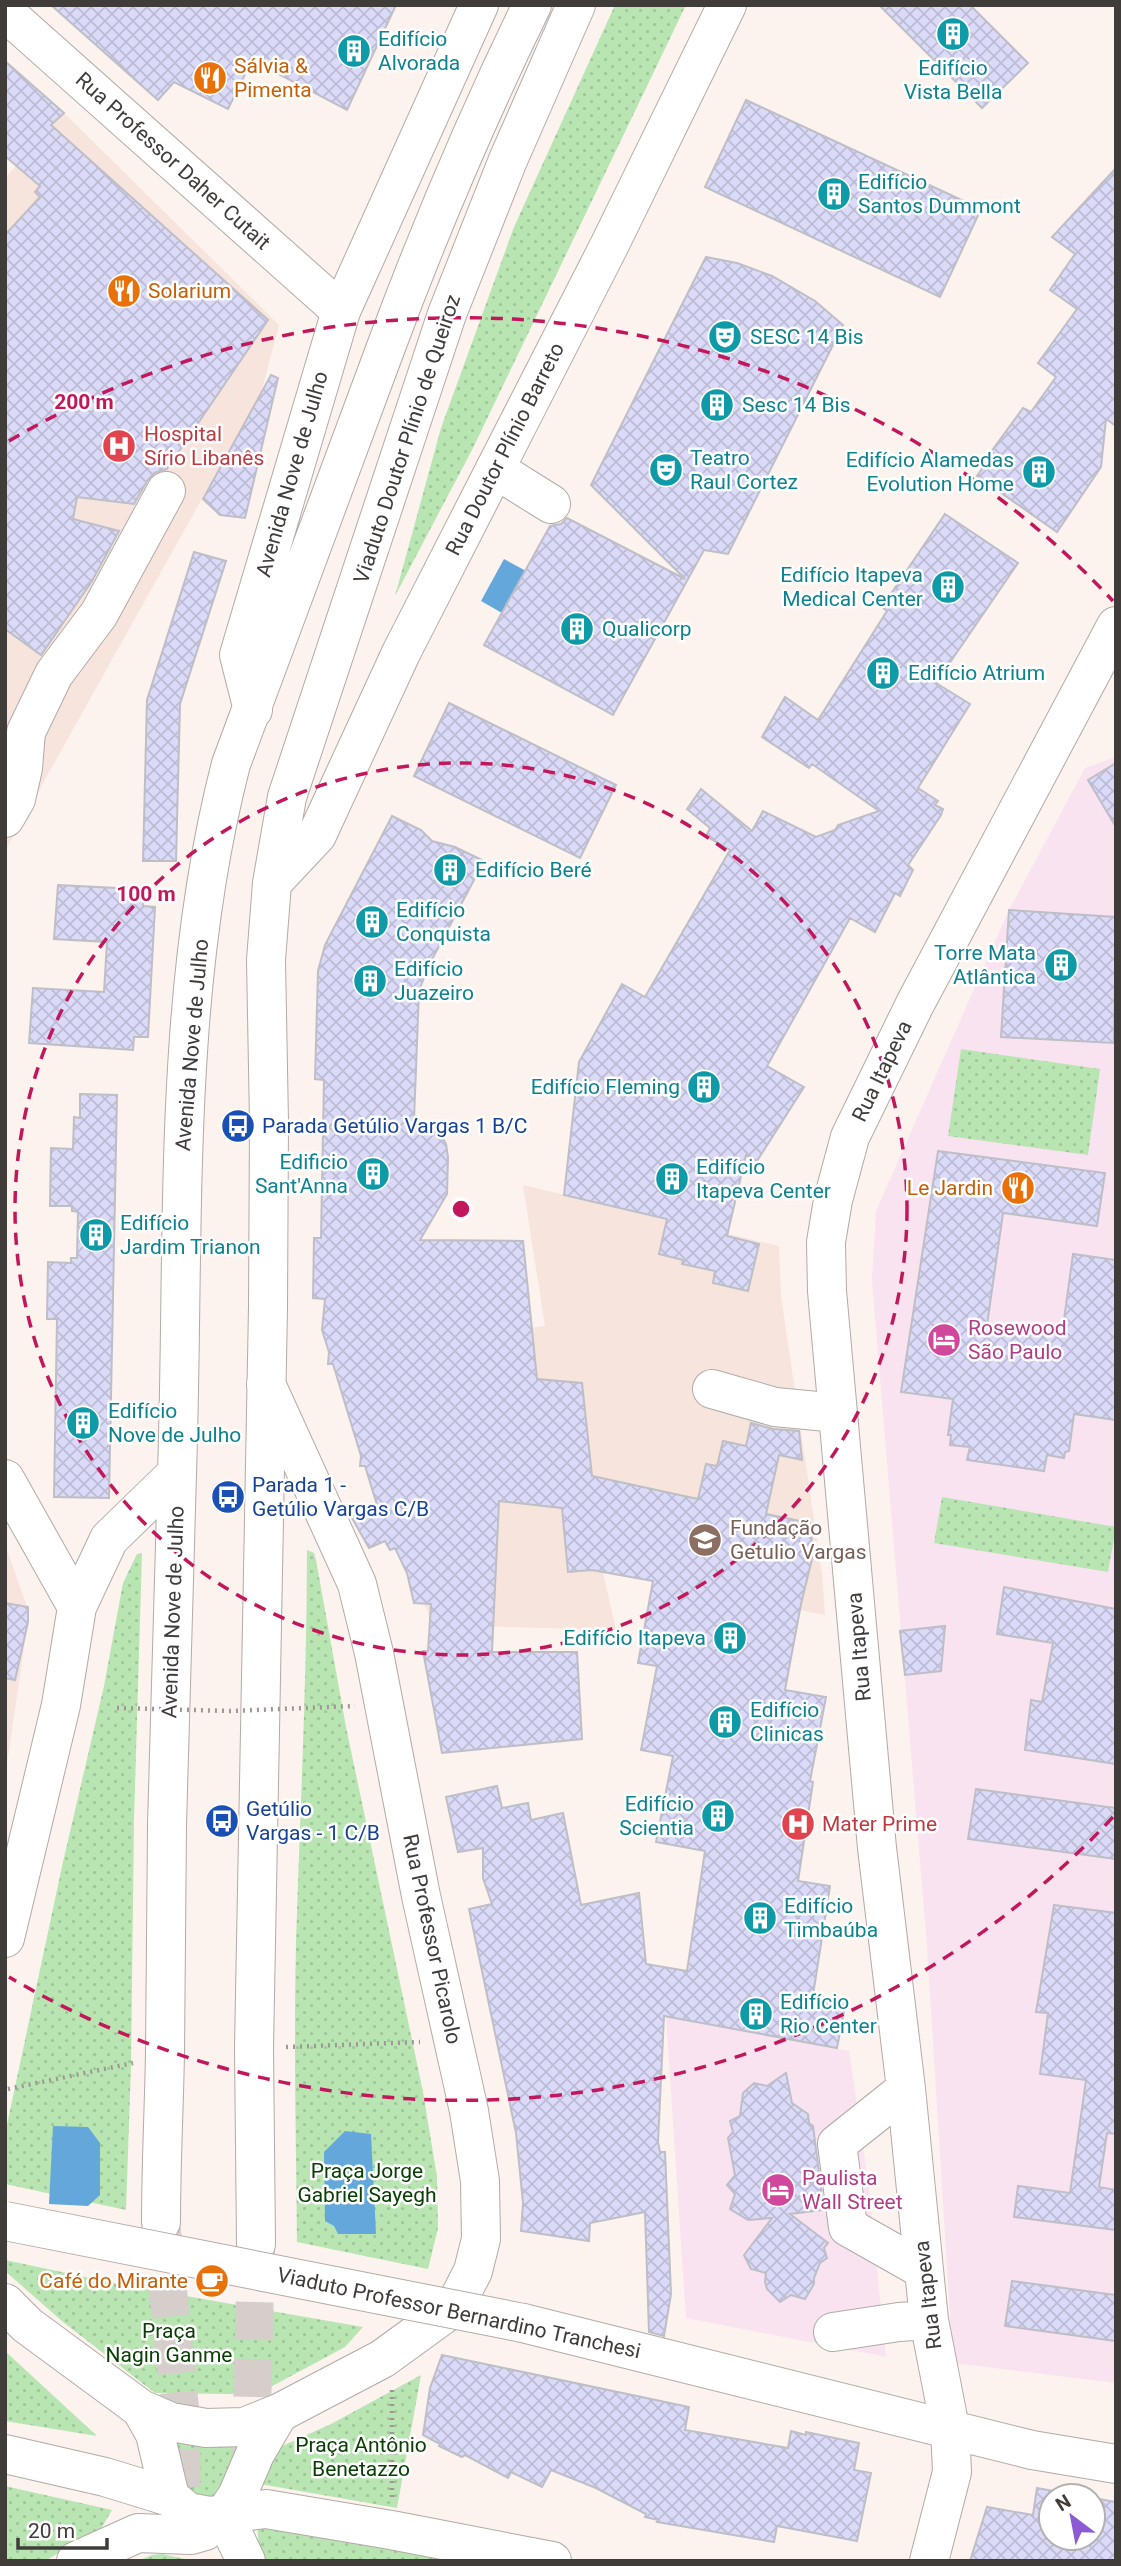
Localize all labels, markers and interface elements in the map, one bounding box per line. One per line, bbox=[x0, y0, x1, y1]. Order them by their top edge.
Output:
building icon: Edifício Vista Bella bbox=[934, 15, 972, 53]
place label: Edifício Alvorada bbox=[378, 27, 460, 75]
building icon: Edifício Alvorada bbox=[335, 32, 373, 70]
place label: Sálvia & Pimenta bbox=[234, 54, 312, 102]
place label: Edifício Vista Bella bbox=[904, 56, 1002, 104]
restaurant icon: Sálvia & Pimenta bbox=[191, 59, 229, 97]
street label: Rua Professor Daher Cutait bbox=[71, 67, 275, 255]
place label: Edifício Santos Dummont bbox=[858, 170, 1021, 218]
building icon: Edifício Santos Dummont bbox=[815, 175, 853, 213]
restaurant icon: Solarium bbox=[105, 272, 143, 310]
place label: Solarium bbox=[148, 279, 231, 303]
street label: Viaduto Doutor Plínio de Queiroz bbox=[349, 291, 465, 587]
theatre icon: SESC 14 Bis bbox=[706, 318, 744, 356]
place label: SESC 14 Bis bbox=[750, 325, 864, 349]
street label: Rua Doutor Plínio Barreto bbox=[441, 339, 569, 559]
street label: Avenida Nove de Julho bbox=[251, 368, 333, 580]
building icon: Sesc 14 Bis bbox=[698, 386, 736, 424]
text: 200 m bbox=[54, 390, 114, 414]
place label: Sesc 14 Bis bbox=[742, 393, 851, 417]
place label: Hospital Sírio Libanês bbox=[144, 422, 264, 470]
hospital icon: Hospital Sírio Libanês bbox=[100, 427, 138, 465]
place label: Teatro Raul Cortez bbox=[690, 446, 798, 494]
place label: Edifício Alamedas Evolution Home bbox=[846, 448, 1014, 496]
theatre icon: Teatro Raul Cortez bbox=[647, 451, 685, 489]
building icon: Edifício Alamedas Evolution Home bbox=[1020, 453, 1058, 491]
place label: Edifício Itapeva Medical Center bbox=[780, 563, 923, 611]
building icon: Edifício Itapeva Medical Center bbox=[929, 568, 967, 606]
building icon: Qualicorp bbox=[558, 610, 596, 648]
place label: Qualicorp bbox=[602, 617, 692, 641]
building icon: Edifício Atrium bbox=[864, 654, 902, 692]
place label: Edifício Atrium bbox=[908, 661, 1045, 685]
building icon: Edifício Beré bbox=[431, 851, 469, 889]
place label: Edifício Beré bbox=[475, 858, 592, 882]
text: 100 m bbox=[116, 882, 176, 906]
place label: Edifício Conquista bbox=[396, 898, 491, 946]
building icon: Edifício Conquista bbox=[353, 903, 391, 941]
street label: Avenida Nove de Julho bbox=[171, 938, 213, 1152]
place label: Torre Mata Atlântica bbox=[934, 941, 1036, 989]
building icon: Torre Mata Atlântica bbox=[1042, 946, 1080, 984]
place label: Edifício Juazeiro bbox=[394, 957, 474, 1005]
building icon: Edifício Juazeiro bbox=[351, 962, 389, 1000]
street label: Rua Itapeva bbox=[847, 1017, 917, 1125]
building icon: Edifício Fleming bbox=[685, 1068, 723, 1106]
place label: Edifício Fleming bbox=[531, 1075, 680, 1099]
bus stop icon: Parada Getúlio Vargas 1 B/C bbox=[219, 1107, 257, 1145]
place label: Parada Getúlio Vargas 1 B/C bbox=[262, 1114, 527, 1138]
place label: Edificio Sant'Anna bbox=[255, 1150, 348, 1198]
building icon: Edificio Sant'Anna bbox=[354, 1155, 392, 1193]
place label: Edifício Itapeva Center bbox=[696, 1155, 831, 1203]
building icon: Edifício Itapeva Center bbox=[653, 1160, 691, 1198]
restaurant icon: Le Jardin bbox=[999, 1169, 1037, 1207]
place label: Le Jardin bbox=[907, 1176, 993, 1200]
centre of rings bbox=[449, 1197, 473, 1221]
place label: Edifício Jardim Trianon bbox=[120, 1211, 261, 1259]
building icon: Edifício Jardim Trianon bbox=[77, 1216, 115, 1254]
place label: Rosewood São Paulo bbox=[968, 1316, 1066, 1364]
hotel icon: Rosewood São Paulo bbox=[925, 1321, 963, 1359]
place label: Edifício Nove de Julho bbox=[108, 1399, 241, 1447]
building icon: Edifício Nove de Julho bbox=[64, 1404, 102, 1442]
place label: Parada 1 - Getúlio Vargas C/B bbox=[252, 1473, 429, 1521]
bus stop icon: Parada 1 - Getúlio Vargas C/B bbox=[209, 1478, 247, 1516]
street label: Avenida Nove de Julho bbox=[157, 1505, 189, 1719]
place label: Fundação Getulio Vargas bbox=[730, 1516, 867, 1564]
school or university icon: Fundação Getulio Vargas bbox=[686, 1521, 724, 1559]
street label: Rua Itapeva bbox=[842, 1591, 876, 1703]
building icon: Edifício Itapeva bbox=[711, 1619, 749, 1657]
place label: Edifício Itapeva bbox=[563, 1626, 706, 1650]
place label: Edifício Clinicas bbox=[750, 1698, 824, 1746]
building icon: Edifício Clinicas bbox=[706, 1703, 744, 1741]
place label: Edifício Scientia bbox=[619, 1792, 694, 1840]
place label: Getúlio Vargas - 1 C/B bbox=[246, 1797, 380, 1845]
building icon: Edifício Scientia bbox=[699, 1797, 737, 1835]
bus stop icon: Getúlio Vargas - 1 C/B bbox=[203, 1802, 241, 1840]
hospital icon: Mater Prime bbox=[779, 1805, 817, 1843]
place label: Mater Prime bbox=[822, 1812, 937, 1836]
street label: Rua Professor Picarolo bbox=[398, 1832, 466, 2046]
place label: Edifício Timbaúba bbox=[784, 1894, 878, 1942]
building icon: Edifício Timbaúba bbox=[741, 1899, 779, 1937]
place label: Edifício Rio Center bbox=[780, 1990, 877, 2038]
building icon: Edifício Rio Center bbox=[737, 1995, 775, 2033]
park label: Praça Jorge Gabriel Sayegh bbox=[297, 2159, 437, 2207]
place label: Paulista Wall Street bbox=[802, 2166, 903, 2214]
hotel icon: Paulista Wall Street bbox=[759, 2171, 797, 2209]
street label: Rua Itapeva bbox=[909, 2239, 947, 2351]
cafe icon: Café do Mirante bbox=[193, 2262, 231, 2300]
street label: Viaduto Professor Bernardino Tranchesi bbox=[275, 2263, 643, 2363]
place label: Café do Mirante bbox=[39, 2269, 188, 2293]
park label: Praça Nagin Ganme bbox=[106, 2319, 232, 2367]
park label: Praça Antônio Benetazzo bbox=[295, 2433, 427, 2481]
north arrow bbox=[1037, 2482, 1107, 2552]
text: N bbox=[1051, 2490, 1075, 2516]
scale bar bbox=[18, 2506, 107, 2550]
text: 20 m bbox=[28, 2519, 75, 2543]

